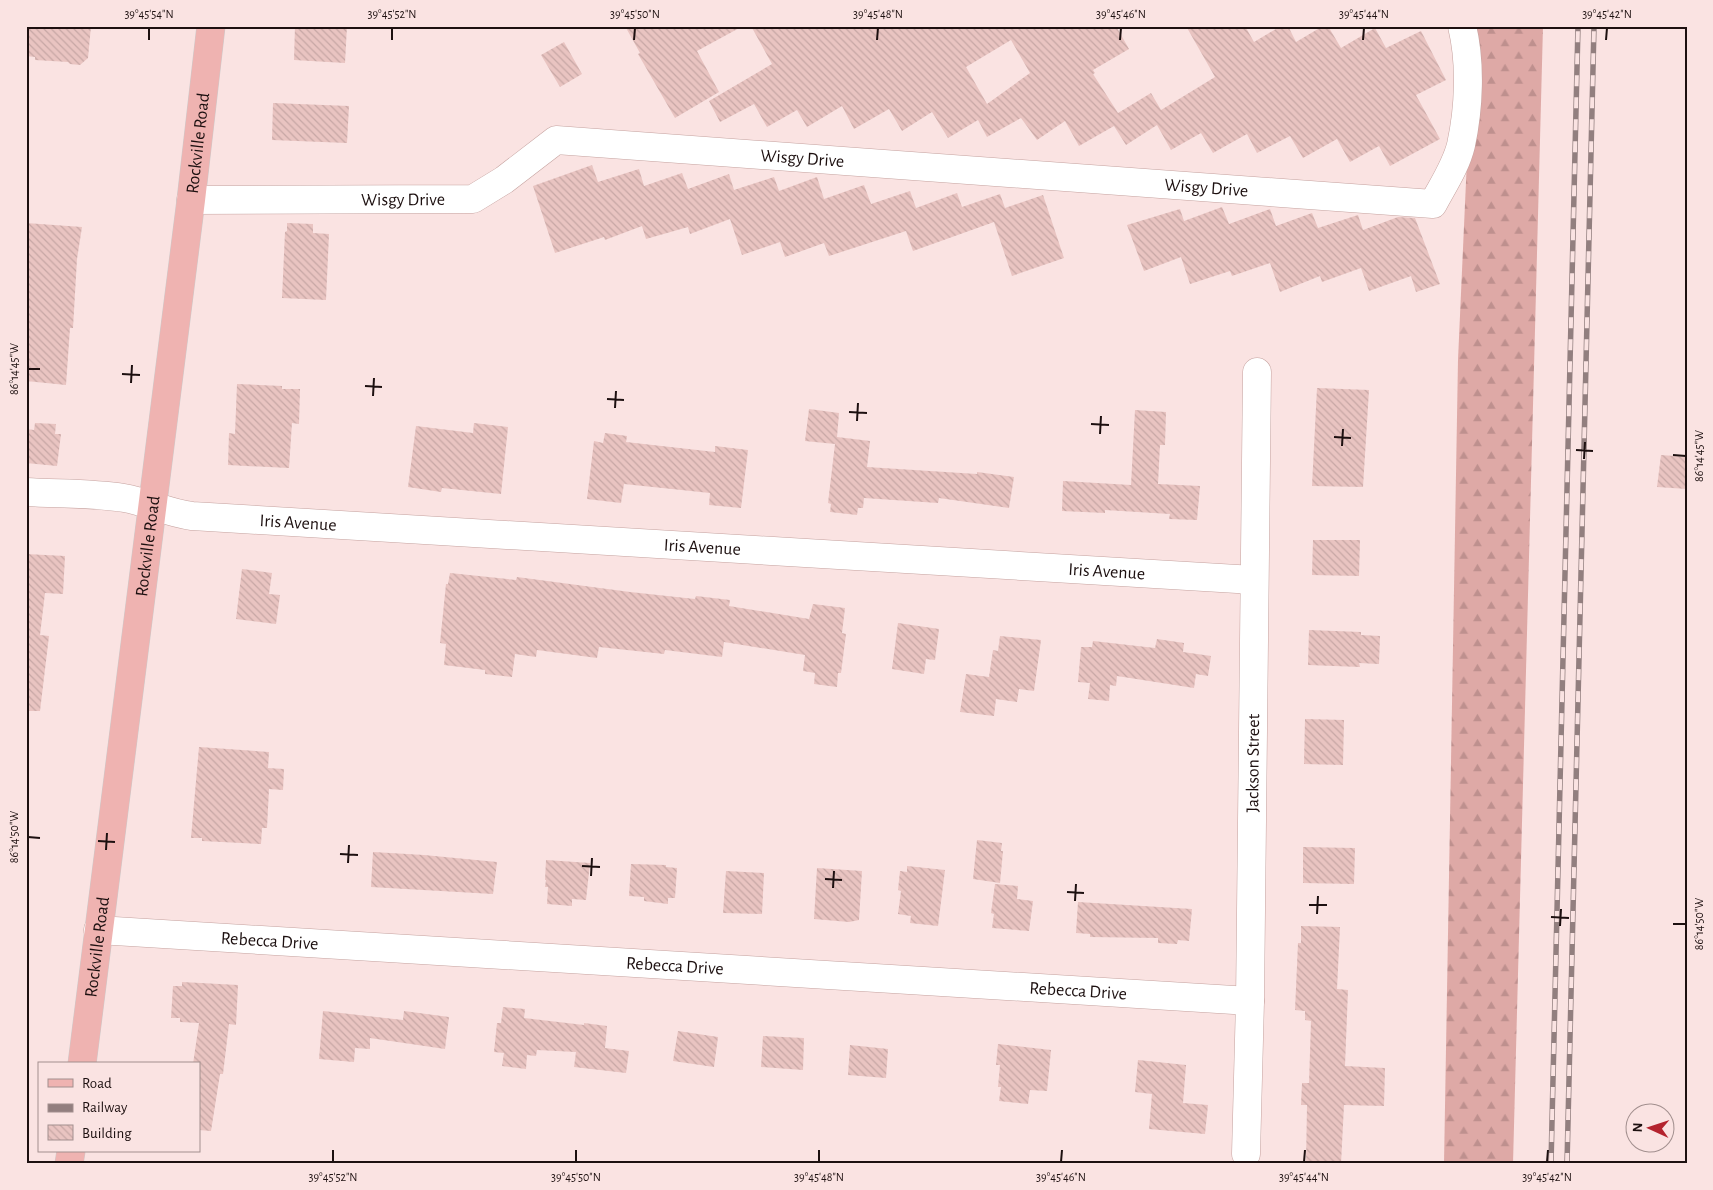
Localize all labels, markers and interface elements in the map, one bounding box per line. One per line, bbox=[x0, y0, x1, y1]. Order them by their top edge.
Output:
text: 39°45'54"N bbox=[124, 8, 174, 20]
text: 39°45'52"N bbox=[368, 8, 416, 20]
text: 39°45'50"N bbox=[610, 8, 660, 20]
text: 39°45'48"N bbox=[853, 8, 903, 20]
text: 39°45'46"N bbox=[1096, 8, 1146, 20]
text: 39°45'44"N bbox=[1339, 8, 1389, 20]
text: 39°45'42"N bbox=[1582, 8, 1632, 20]
street label: Rockville Road bbox=[184, 92, 213, 195]
street label: Wisgy Drive bbox=[760, 147, 845, 171]
street label: Wisgy Drive bbox=[1164, 176, 1249, 200]
street label: Wisgy Drive bbox=[361, 191, 445, 209]
text: 86°14'45"W bbox=[8, 343, 20, 395]
text: 86°14'45"W bbox=[1693, 430, 1705, 482]
street label: Rockville Road bbox=[133, 495, 164, 598]
street label: Iris Avenue bbox=[259, 512, 337, 535]
street label: Iris Avenue bbox=[663, 536, 741, 559]
street label: Iris Avenue bbox=[1068, 561, 1146, 583]
street label: Jackson Street bbox=[1244, 713, 1263, 813]
text: 86°14'50"W bbox=[8, 811, 20, 863]
street label: Rockville Road bbox=[82, 896, 113, 998]
text: 86°14'50"W bbox=[1693, 898, 1705, 950]
street label: Rebecca Drive bbox=[220, 930, 319, 954]
street label: Rebecca Drive bbox=[626, 955, 724, 979]
street label: Rebecca Drive bbox=[1029, 979, 1127, 1003]
legend bbox=[38, 1062, 200, 1152]
text: Road bbox=[82, 1076, 112, 1091]
text: Railway bbox=[82, 1100, 128, 1115]
north arrow bbox=[1626, 1102, 1676, 1152]
text: N bbox=[1631, 1122, 1645, 1133]
text: Building bbox=[82, 1126, 132, 1141]
text: 39°45'52"N bbox=[309, 1171, 357, 1183]
text: 39°45'50"N bbox=[551, 1171, 601, 1183]
text: 39°45'48"N bbox=[794, 1171, 844, 1183]
text: 39°45'46"N bbox=[1036, 1171, 1086, 1183]
text: 39°45'44"N bbox=[1279, 1171, 1329, 1183]
text: 39°45'42"N bbox=[1522, 1171, 1572, 1183]

